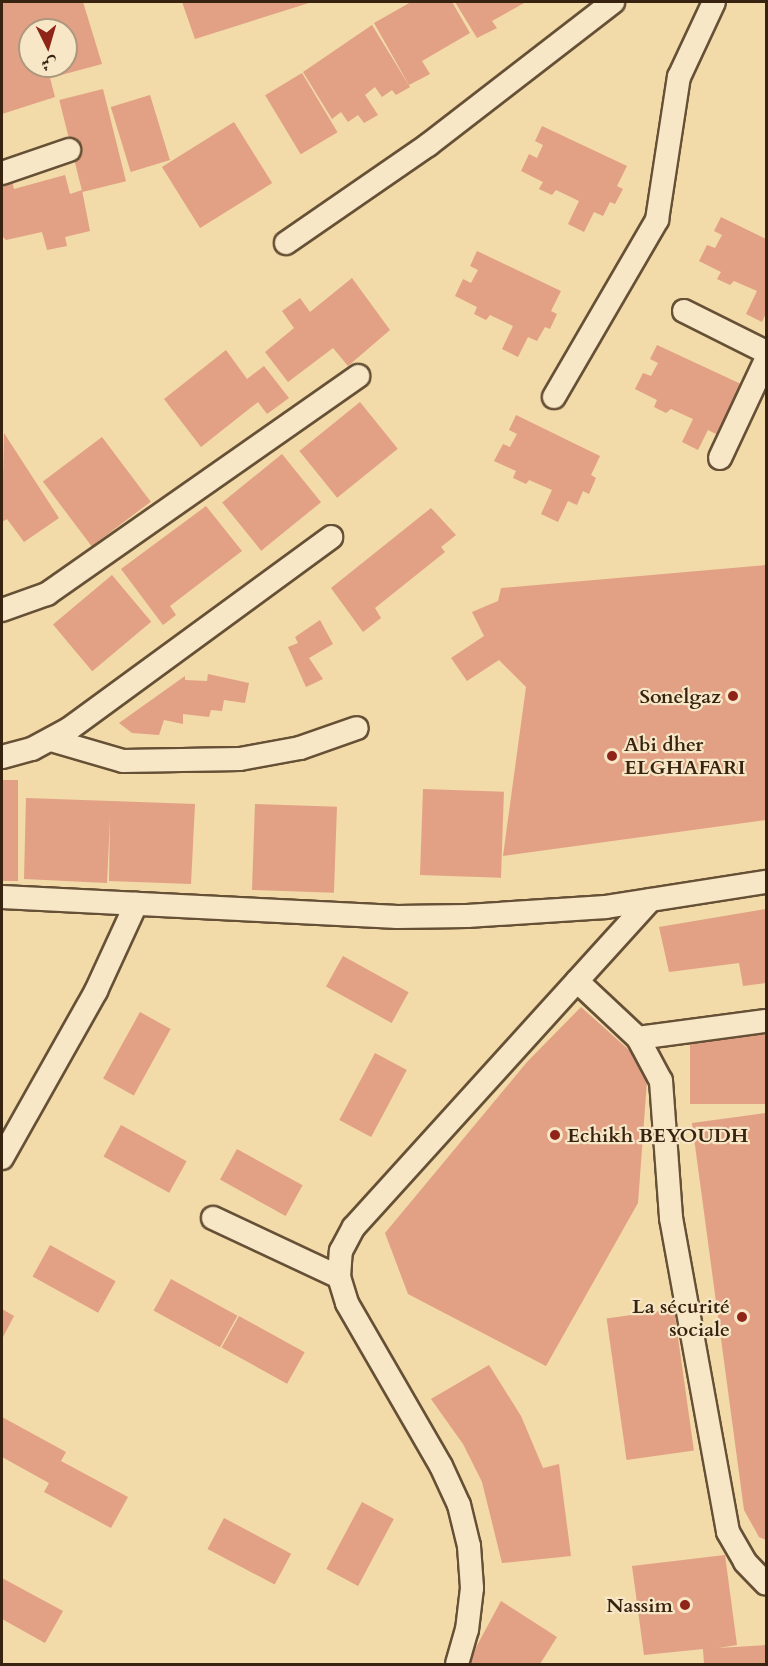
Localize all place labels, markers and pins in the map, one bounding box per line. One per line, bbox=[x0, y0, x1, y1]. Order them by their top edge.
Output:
place label: Sonelgaz bbox=[639, 684, 721, 708]
marker: Sonelgaz bbox=[726, 689, 740, 703]
place label: Abi dher ELGHAFARI bbox=[624, 732, 745, 779]
marker: Abi dher ELGHAFARI bbox=[605, 749, 619, 763]
place label: Echikh BEYOUDH bbox=[567, 1123, 748, 1147]
marker: Echikh BEYOUDH bbox=[548, 1128, 562, 1142]
place label: La sécurité sociale bbox=[632, 1294, 730, 1341]
marker: La sécurité sociale bbox=[735, 1310, 749, 1324]
place label: Nassim bbox=[606, 1593, 673, 1617]
marker: Nassim bbox=[678, 1598, 692, 1612]

